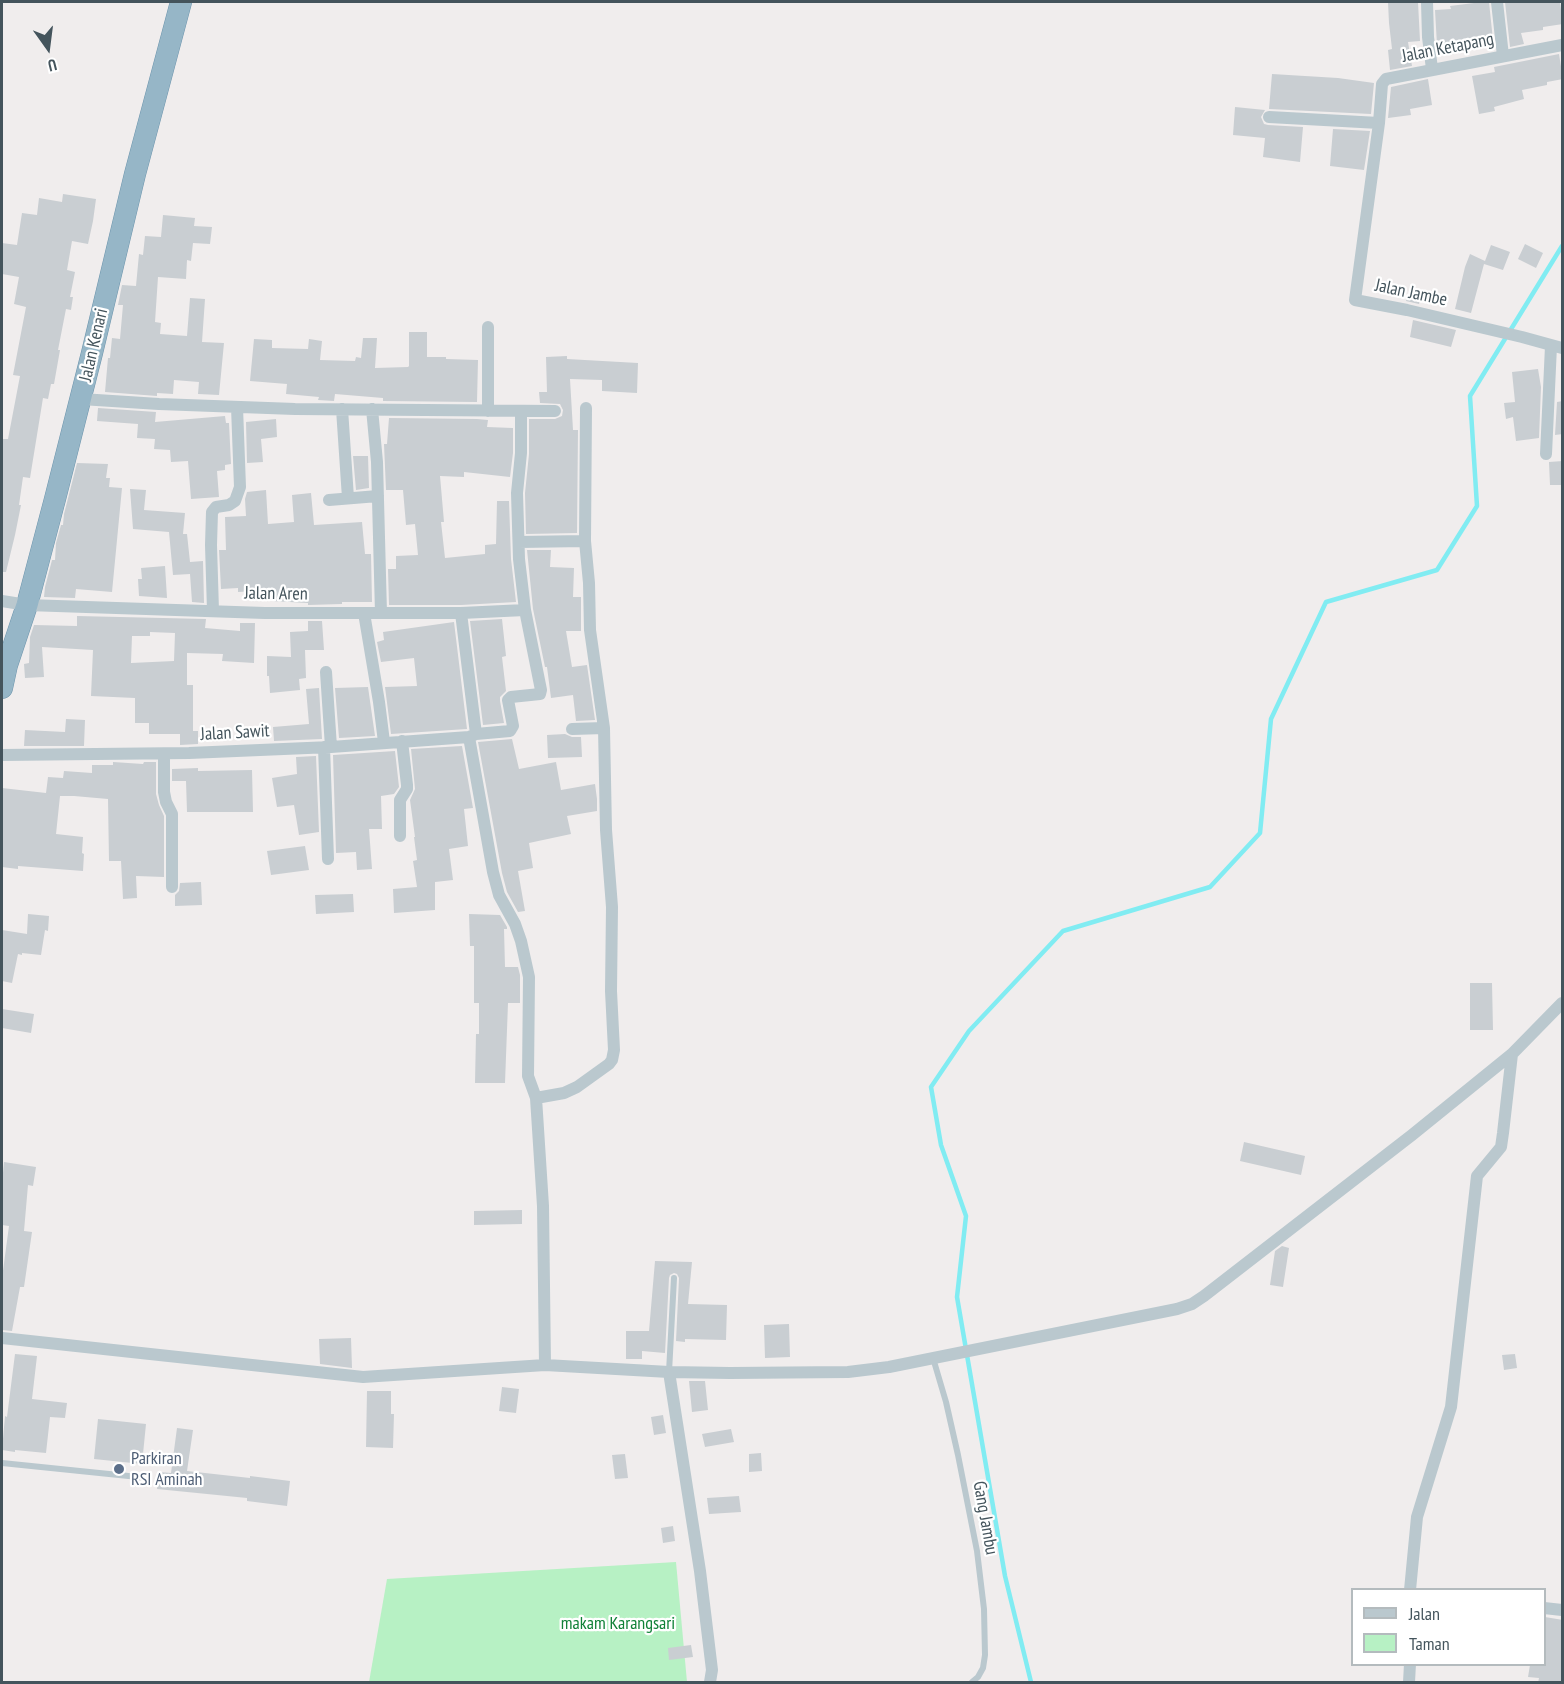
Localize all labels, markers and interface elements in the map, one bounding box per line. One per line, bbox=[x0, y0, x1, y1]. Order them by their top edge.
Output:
north arrow bbox=[18, 18, 78, 78]
street label: Jalan Ketapang bbox=[1400, 29, 1496, 67]
text: U bbox=[46, 55, 59, 76]
street label: Jalan Jambe bbox=[1373, 275, 1449, 311]
street label: Jalan Kenari bbox=[75, 306, 113, 384]
street label: Jalan Aren bbox=[244, 583, 308, 605]
street label: Jalan Sawit bbox=[200, 720, 270, 746]
place label: Parkiran RSI Aminah bbox=[131, 1448, 203, 1490]
marker: Parkiran RSI Aminah bbox=[112, 1462, 126, 1476]
street label: Gang Jambu bbox=[968, 1479, 1002, 1557]
legend bbox=[1351, 1588, 1546, 1666]
text: Jalan bbox=[1409, 1602, 1440, 1625]
park label: makam Karangsari bbox=[561, 1613, 675, 1635]
text: Taman bbox=[1409, 1632, 1450, 1655]

